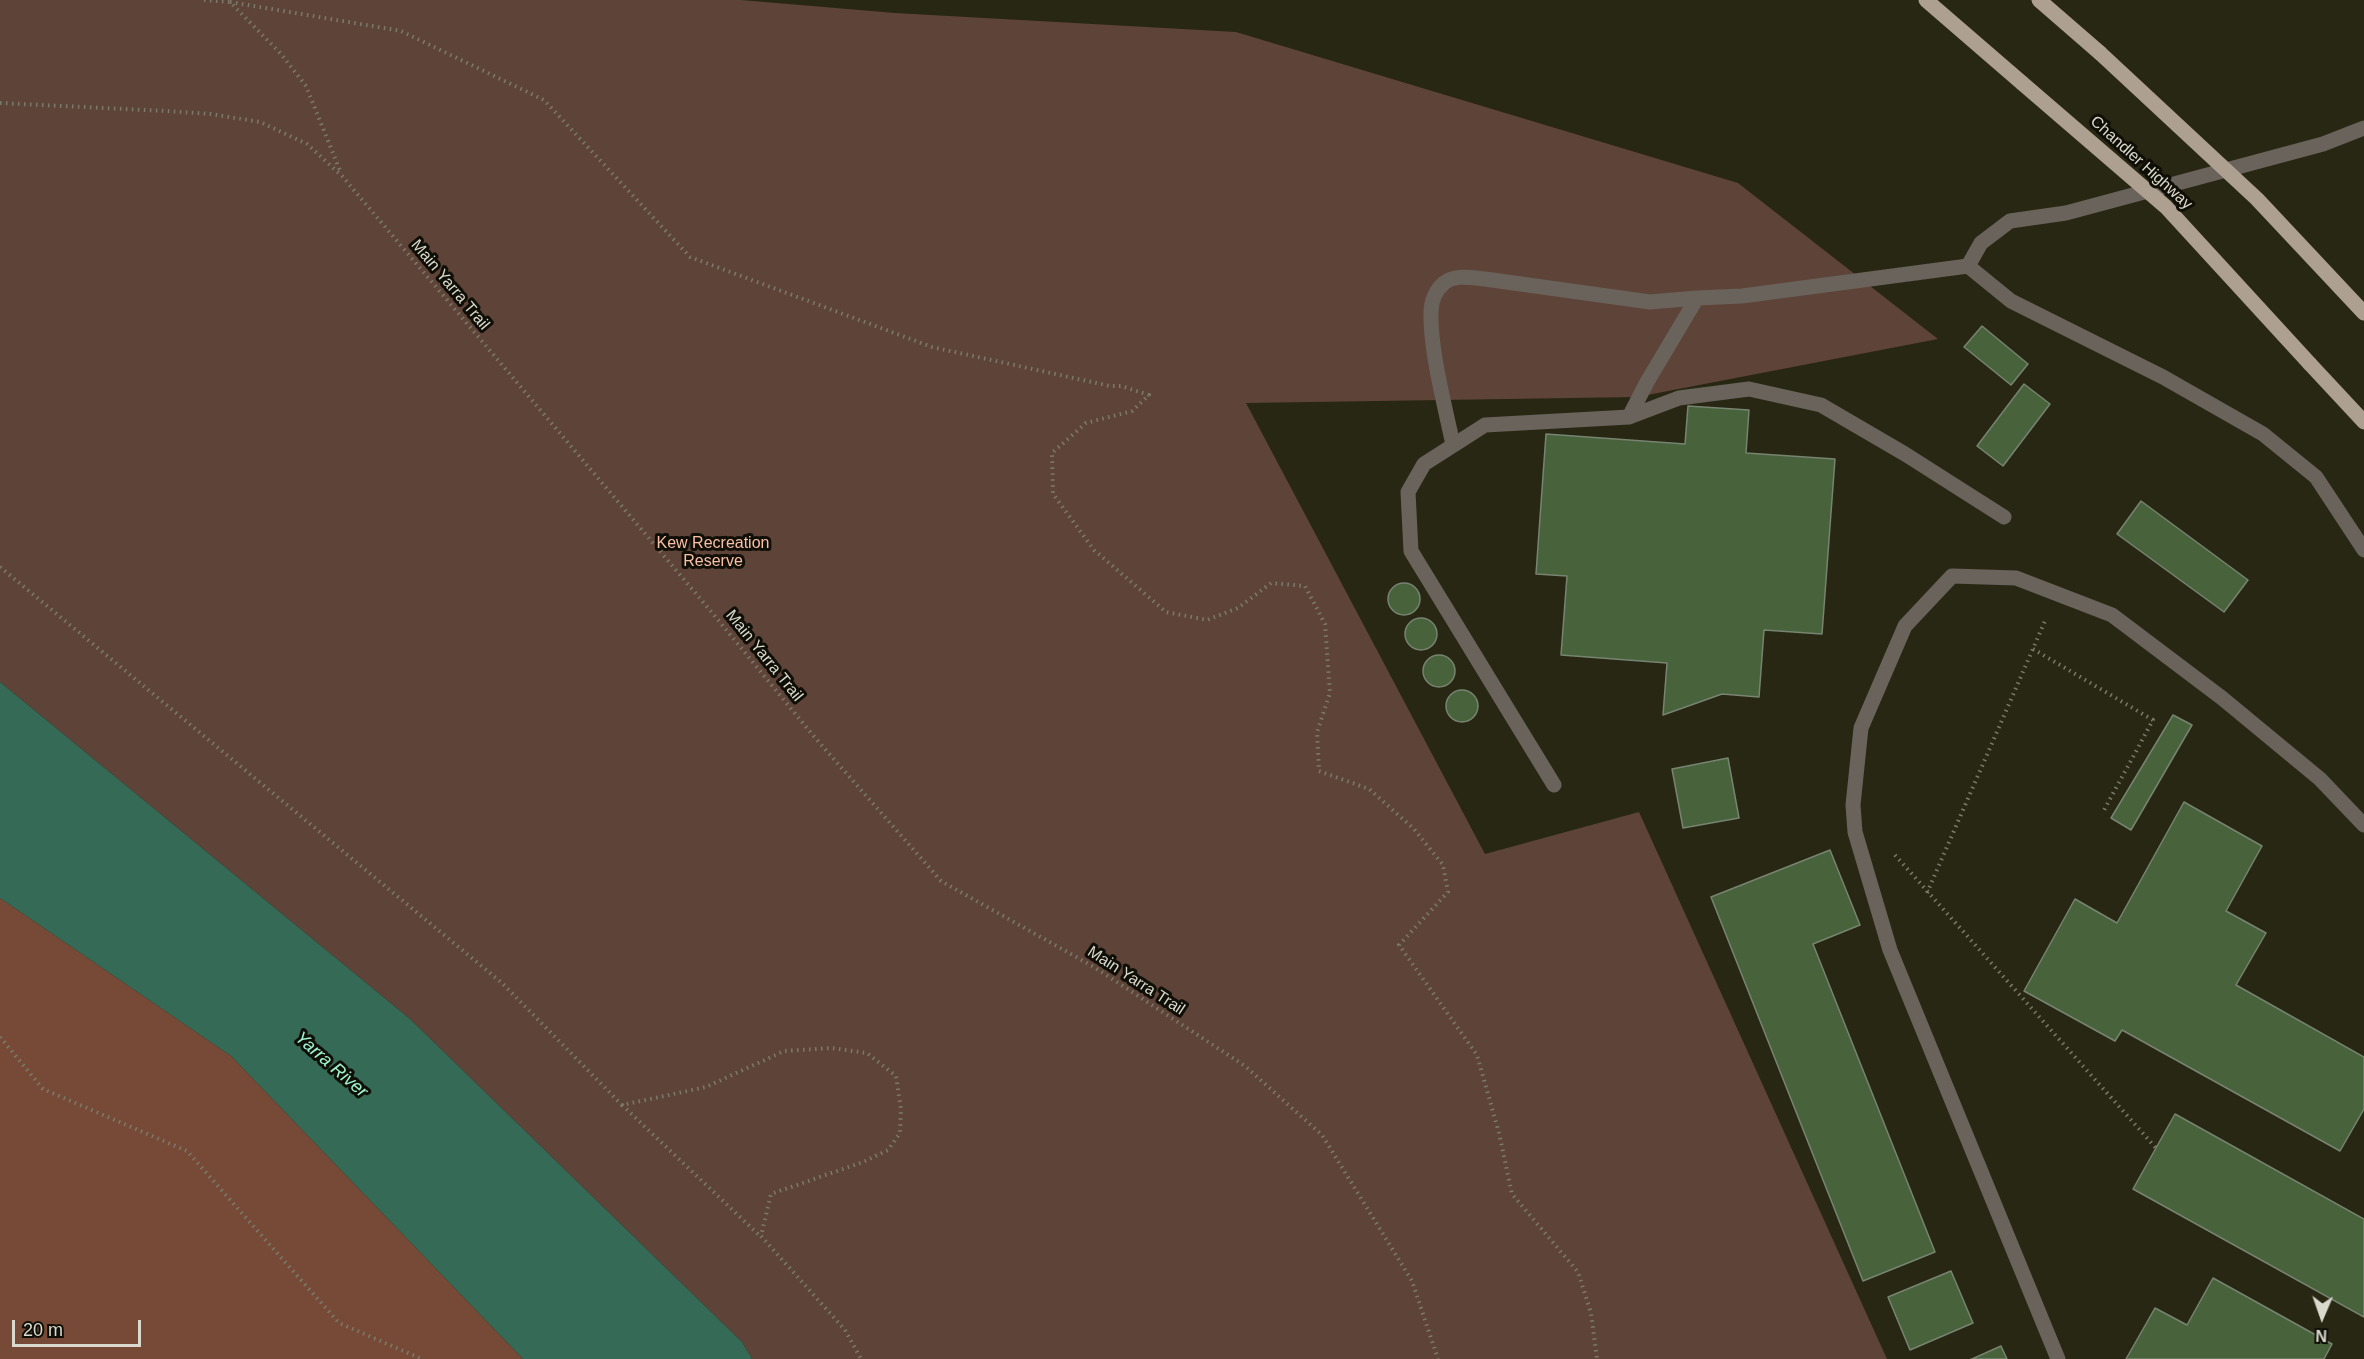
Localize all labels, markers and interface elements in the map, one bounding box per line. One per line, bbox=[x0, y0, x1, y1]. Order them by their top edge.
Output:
street label: Chandler Highway bbox=[2086, 112, 2196, 214]
street label: Main Yarra Trail bbox=[407, 236, 493, 334]
park label: Kew Recreation Reserve bbox=[657, 534, 769, 572]
street label: Main Yarra Trail bbox=[721, 606, 807, 706]
street label: Main Yarra Trail bbox=[1084, 942, 1188, 1020]
water label: Yarra River bbox=[290, 1027, 372, 1103]
north arrow bbox=[2292, 1287, 2352, 1347]
scale bar bbox=[15, 1308, 144, 1346]
text: 20 m bbox=[23, 1320, 63, 1340]
text: N bbox=[2315, 1327, 2327, 1344]

